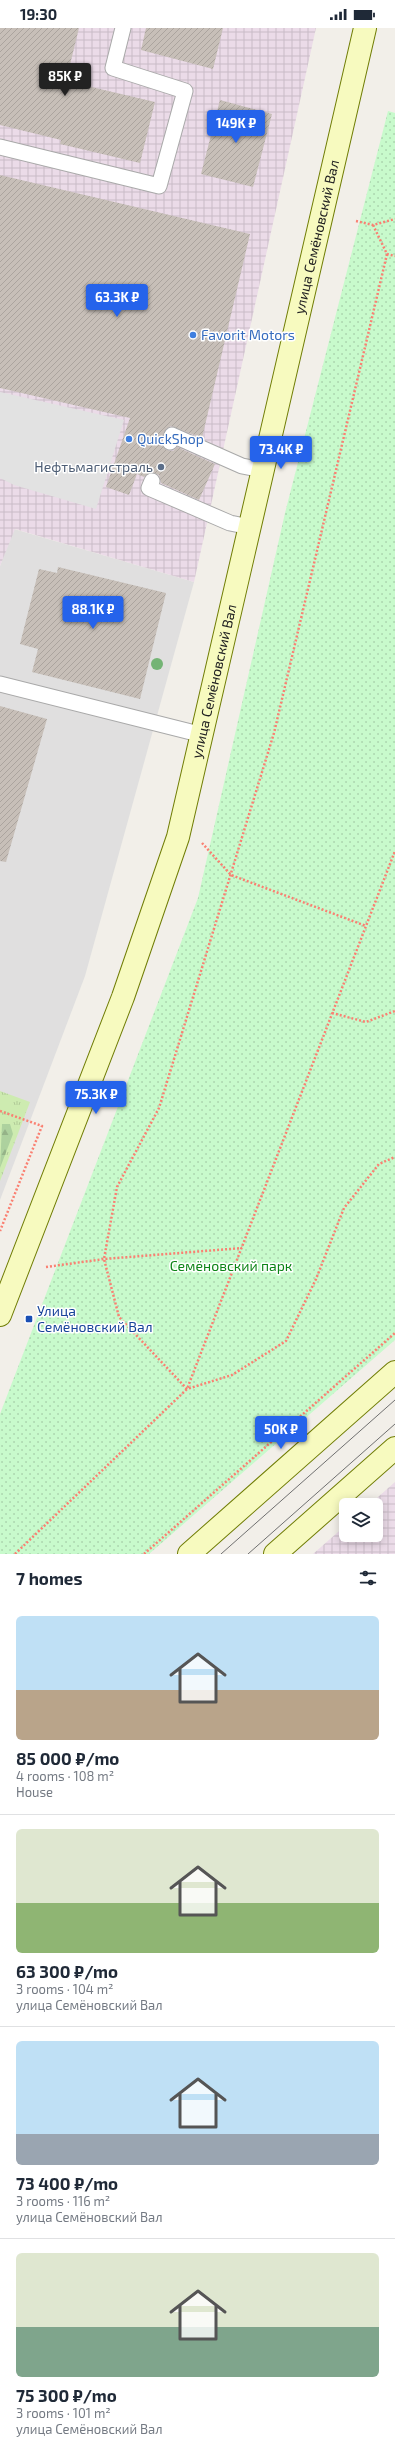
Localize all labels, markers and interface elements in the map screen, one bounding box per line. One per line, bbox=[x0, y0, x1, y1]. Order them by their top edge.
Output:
text: 19:30 bbox=[20, 5, 57, 23]
pin: 85K ₽ bbox=[37, 63, 93, 97]
text: 85K ₽ bbox=[48, 68, 82, 84]
pin: 149K ₽ bbox=[203, 110, 269, 144]
text: 149K ₽ bbox=[216, 115, 256, 131]
street label: улица Семёновский Вал bbox=[290, 158, 342, 316]
pin: 63.3K ₽ bbox=[80, 284, 154, 318]
text: 63.3K ₽ bbox=[95, 289, 139, 305]
place label: Favorit Motors bbox=[201, 326, 295, 343]
marker: Favorit Motors bbox=[188, 330, 198, 340]
place label: QuickShop bbox=[137, 430, 204, 447]
marker: QuickShop bbox=[124, 434, 134, 444]
pin: 73.4K ₽ bbox=[244, 436, 318, 470]
text: 73.4K ₽ bbox=[259, 441, 303, 457]
place label: Нефтьмагистраль bbox=[34, 458, 153, 475]
marker: Нефтьмагистраль bbox=[156, 462, 166, 472]
pin: 88.1K ₽ bbox=[56, 596, 130, 630]
text: 88.1K ₽ bbox=[71, 601, 115, 617]
street label: улица Семёновский Вал bbox=[187, 602, 240, 760]
pin: 75.3K ₽ bbox=[59, 1081, 133, 1115]
text: 75.3K ₽ bbox=[74, 1086, 118, 1102]
park label: Семёновский парк bbox=[170, 1257, 293, 1274]
place label: Улица Семёновский Вал bbox=[37, 1302, 153, 1335]
marker: Улица Семёновский Вал bbox=[24, 1314, 34, 1324]
pin: 50K ₽ bbox=[253, 1416, 309, 1450]
text: 50K ₽ bbox=[264, 1421, 298, 1437]
map controls bbox=[339, 1498, 383, 1542]
button: layers bbox=[339, 1498, 383, 1542]
icon: filters bbox=[357, 1567, 379, 1589]
text: 7 homes bbox=[16, 1568, 83, 1588]
icon: home bbox=[162, 1642, 234, 1714]
text: 85 000 ₽/mo bbox=[16, 1748, 119, 1768]
text: 4 rooms · 108 m² bbox=[16, 1768, 114, 1784]
text: House bbox=[16, 1784, 53, 1800]
icon: home bbox=[162, 1855, 234, 1927]
text: 63 300 ₽/mo bbox=[16, 1961, 118, 1981]
text: 3 rooms · 104 m² bbox=[16, 1981, 113, 1997]
text: улица Семёновский Вал bbox=[16, 1997, 162, 2013]
icon: home bbox=[162, 2067, 234, 2139]
text: 73 400 ₽/mo bbox=[16, 2173, 118, 2193]
text: 3 rooms · 116 m² bbox=[16, 2193, 110, 2209]
text: улица Семёновский Вал bbox=[16, 2209, 162, 2225]
icon: home bbox=[162, 2279, 234, 2351]
text: 75 300 ₽/mo bbox=[16, 2385, 117, 2405]
text: 3 rooms · 101 m² bbox=[16, 2405, 111, 2421]
text: улица Семёновский Вал bbox=[16, 2421, 162, 2437]

